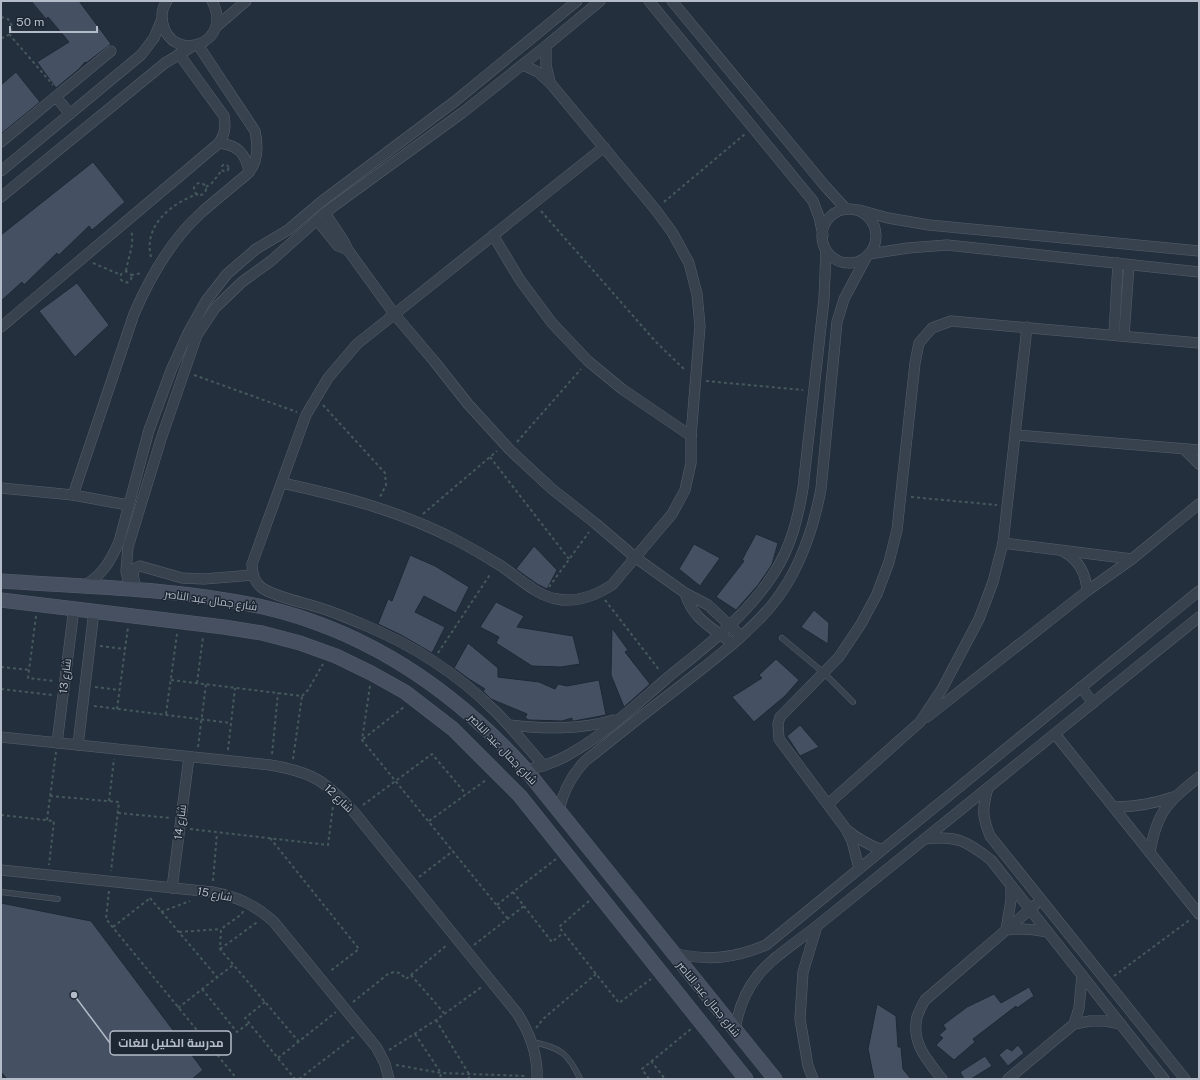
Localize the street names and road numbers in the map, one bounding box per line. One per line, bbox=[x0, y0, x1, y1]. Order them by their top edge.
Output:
street label: شارع جمال عبد الناصر bbox=[163, 587, 258, 614]
street label: شارع 13 bbox=[57, 658, 75, 695]
street label: شارع جمال عبد الناصر bbox=[464, 710, 540, 788]
street label: شارع 12 bbox=[321, 782, 356, 816]
street label: شارع 14 bbox=[172, 804, 190, 841]
street label: شارع 15 bbox=[196, 885, 234, 905]
street label: شارع جمال عبد الناصر bbox=[673, 958, 743, 1040]

